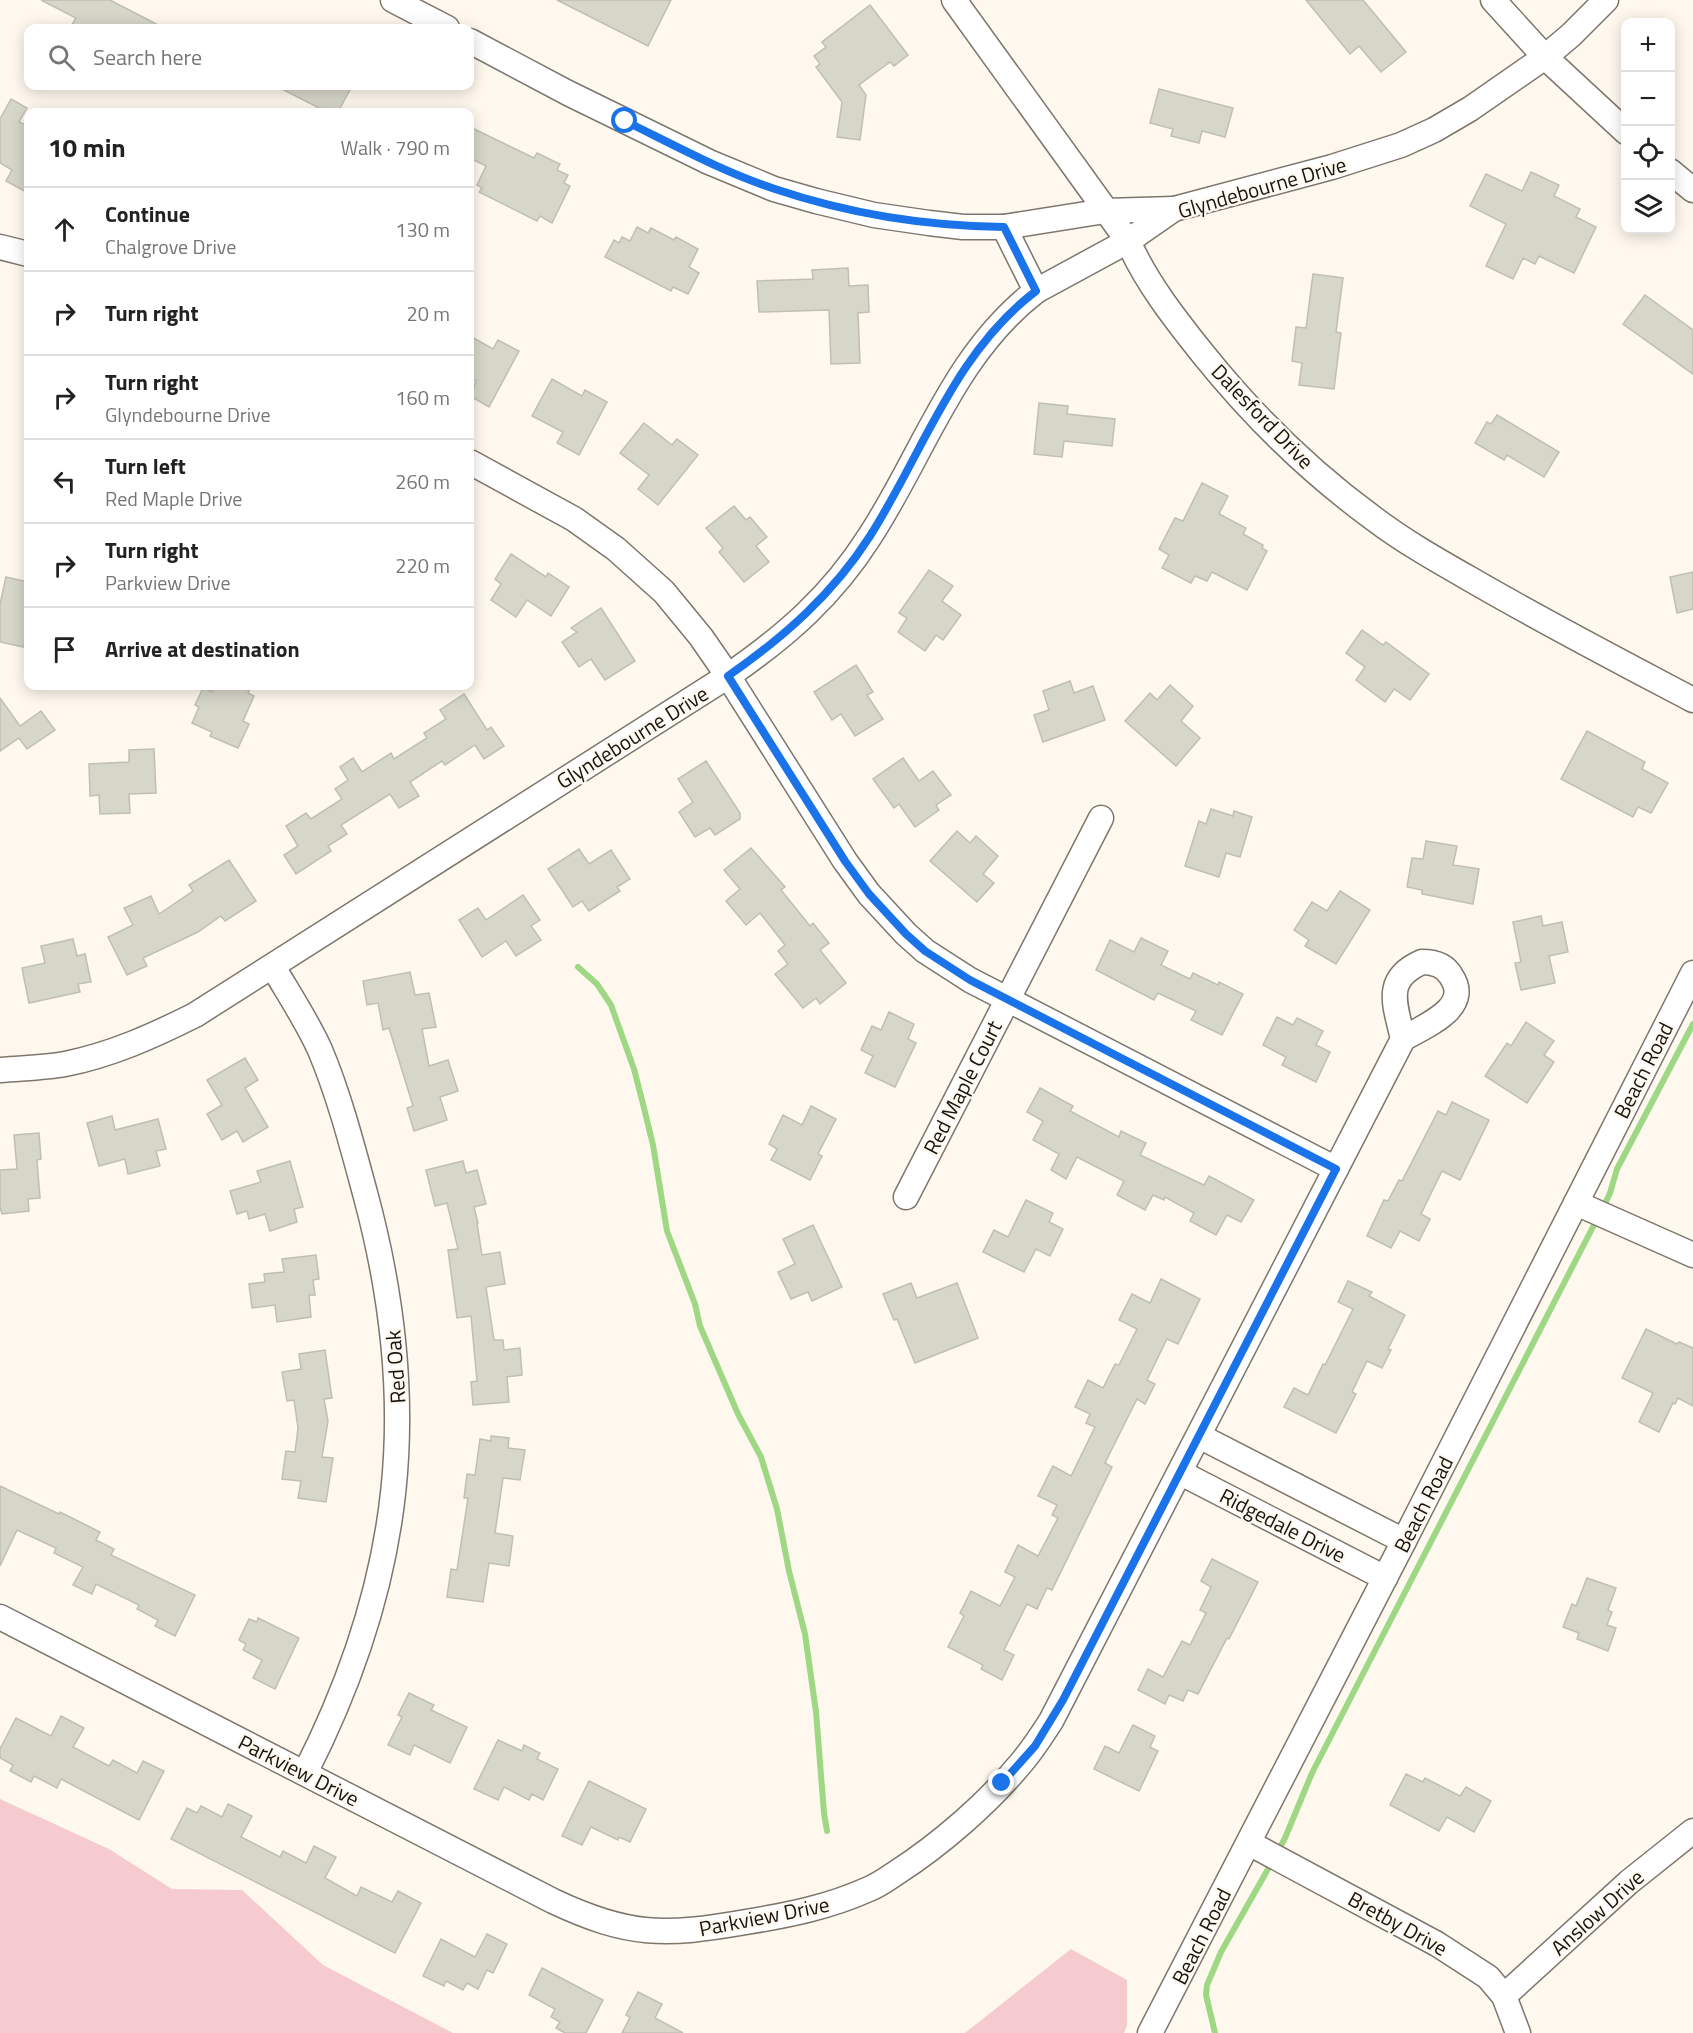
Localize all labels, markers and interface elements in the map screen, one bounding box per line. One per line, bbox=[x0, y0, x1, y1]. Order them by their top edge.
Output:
map controls bbox=[1621, 18, 1675, 234]
button: + bbox=[1621, 18, 1675, 72]
search box bbox=[24, 24, 474, 90]
text: Search here bbox=[93, 40, 202, 74]
icon: search bbox=[45, 41, 78, 74]
button: − bbox=[1621, 72, 1675, 126]
route start bbox=[611, 107, 637, 133]
button: locate bbox=[1621, 126, 1675, 180]
text: 10 min bbox=[48, 128, 126, 167]
text: Walk · 790 m bbox=[341, 132, 450, 163]
street label: Glyndebourne Drive bbox=[1174, 148, 1350, 226]
button: layers bbox=[1621, 180, 1675, 234]
text: Continue bbox=[105, 197, 190, 231]
icon: ahead bbox=[48, 213, 81, 246]
text: 130 m bbox=[395, 214, 450, 245]
text: Chalgrove Drive bbox=[105, 231, 236, 262]
text: Turn right bbox=[105, 296, 199, 330]
icon: right bbox=[48, 297, 81, 330]
text: 20 m bbox=[406, 298, 450, 329]
street label: Dalesford Drive bbox=[1204, 356, 1322, 476]
text: Turn right bbox=[105, 365, 199, 399]
icon: right bbox=[48, 381, 81, 414]
text: 160 m bbox=[395, 382, 450, 413]
text: Glyndebourne Drive bbox=[105, 399, 271, 430]
text: Turn left bbox=[105, 449, 186, 483]
icon: left bbox=[48, 465, 81, 498]
text: 260 m bbox=[395, 466, 450, 497]
text: Red Maple Drive bbox=[105, 483, 242, 514]
text: Turn right bbox=[105, 533, 199, 567]
icon: right bbox=[48, 549, 81, 582]
text: 220 m bbox=[395, 550, 450, 581]
text: Parkview Drive bbox=[105, 567, 231, 598]
text: Arrive at destination bbox=[105, 632, 300, 666]
icon: arrive bbox=[48, 633, 81, 666]
street label: Glyndebourne Drive bbox=[550, 677, 714, 797]
street label: Red Maple Court bbox=[914, 1014, 1010, 1160]
street label: Beach Road bbox=[1605, 1016, 1681, 1124]
street label: Red Oak bbox=[376, 1329, 414, 1405]
street label: Beach Road bbox=[1385, 1450, 1461, 1558]
street label: Ridgedale Drive bbox=[1214, 1479, 1352, 1571]
street label: Parkview Drive bbox=[233, 1726, 365, 1814]
route end bbox=[988, 1769, 1014, 1795]
street label: Anslow Drive bbox=[1543, 1861, 1651, 1963]
street label: Beach Road bbox=[1163, 1882, 1239, 1990]
street label: Bretby Drive bbox=[1342, 1882, 1454, 1964]
street label: Parkview Drive bbox=[696, 1888, 832, 1944]

